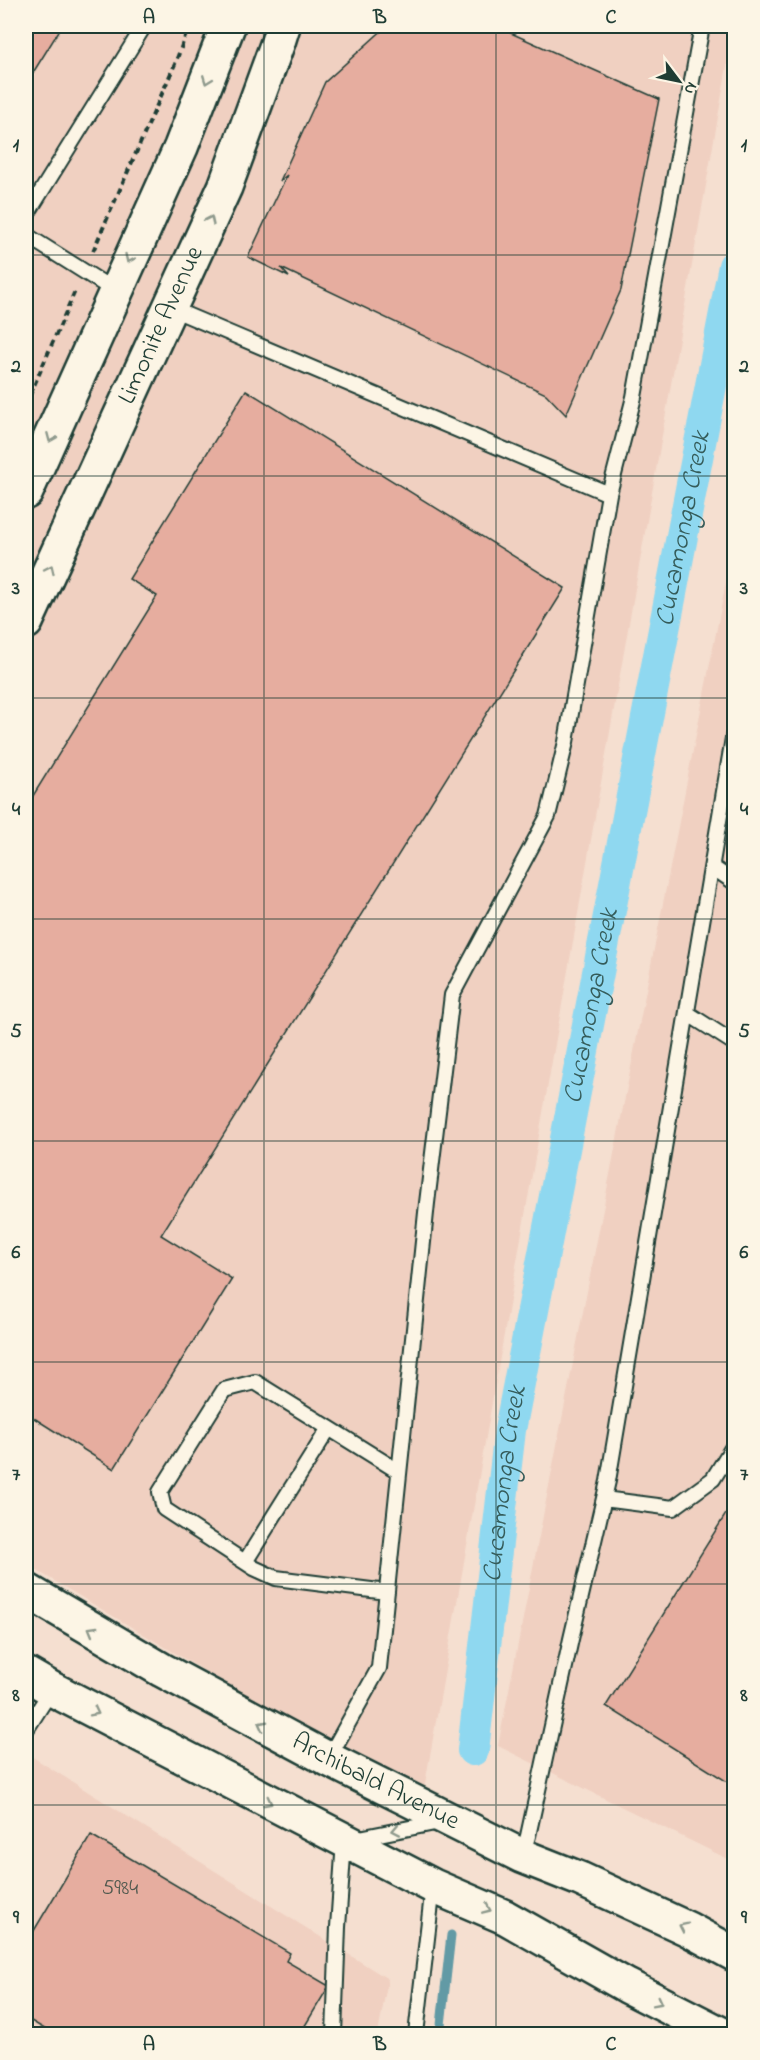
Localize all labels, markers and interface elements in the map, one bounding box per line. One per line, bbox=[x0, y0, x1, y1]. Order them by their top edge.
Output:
text: A bbox=[143, 4, 155, 33]
text: B bbox=[372, 4, 387, 33]
text: C bbox=[606, 4, 617, 33]
north arrow bbox=[649, 51, 709, 111]
one-way arrow bbox=[201, 74, 214, 85]
text: N bbox=[677, 77, 703, 99]
text: 1 bbox=[13, 132, 20, 161]
text: 1 bbox=[741, 132, 748, 161]
one-way arrow bbox=[203, 215, 215, 226]
street label: Limonite Avenue bbox=[109, 240, 214, 411]
one-way arrow bbox=[125, 253, 137, 264]
text: 2 bbox=[10, 353, 21, 382]
text: 2 bbox=[738, 353, 749, 382]
water label: Cucamonga Creek bbox=[646, 427, 722, 630]
one-way arrow bbox=[46, 431, 58, 442]
one-way arrow bbox=[42, 564, 54, 575]
text: 3 bbox=[11, 575, 20, 604]
text: 3 bbox=[739, 575, 748, 604]
text: 4 bbox=[12, 796, 21, 825]
text: 4 bbox=[740, 796, 749, 825]
water label: Cucamonga Creek bbox=[554, 904, 630, 1107]
text: 5 bbox=[10, 1018, 22, 1047]
text: 5 bbox=[738, 1018, 750, 1047]
text: 6 bbox=[12, 1239, 21, 1268]
text: 6 bbox=[740, 1239, 749, 1268]
water label: Cucamonga Creek bbox=[473, 1381, 538, 1584]
text: 7 bbox=[12, 1461, 21, 1490]
text: 7 bbox=[740, 1461, 749, 1490]
one-way arrow bbox=[88, 1626, 98, 1637]
text: 8 bbox=[11, 1682, 20, 1711]
text: 8 bbox=[739, 1682, 748, 1711]
one-way arrow bbox=[89, 1705, 100, 1716]
one-way arrow bbox=[258, 1721, 269, 1732]
street label: Archibald Avenue bbox=[285, 1724, 466, 1841]
one-way arrow bbox=[262, 1795, 273, 1806]
one-way arrow bbox=[391, 1823, 401, 1836]
house number: 5984 bbox=[102, 1873, 138, 1905]
one-way arrow bbox=[481, 1902, 492, 1914]
text: 9 bbox=[12, 1904, 20, 1933]
text: 9 bbox=[740, 1904, 748, 1933]
one-way arrow bbox=[678, 1922, 689, 1934]
one-way arrow bbox=[652, 1995, 663, 2006]
text: A bbox=[143, 2031, 155, 2060]
text: B bbox=[372, 2031, 387, 2060]
text: C bbox=[606, 2031, 617, 2060]

